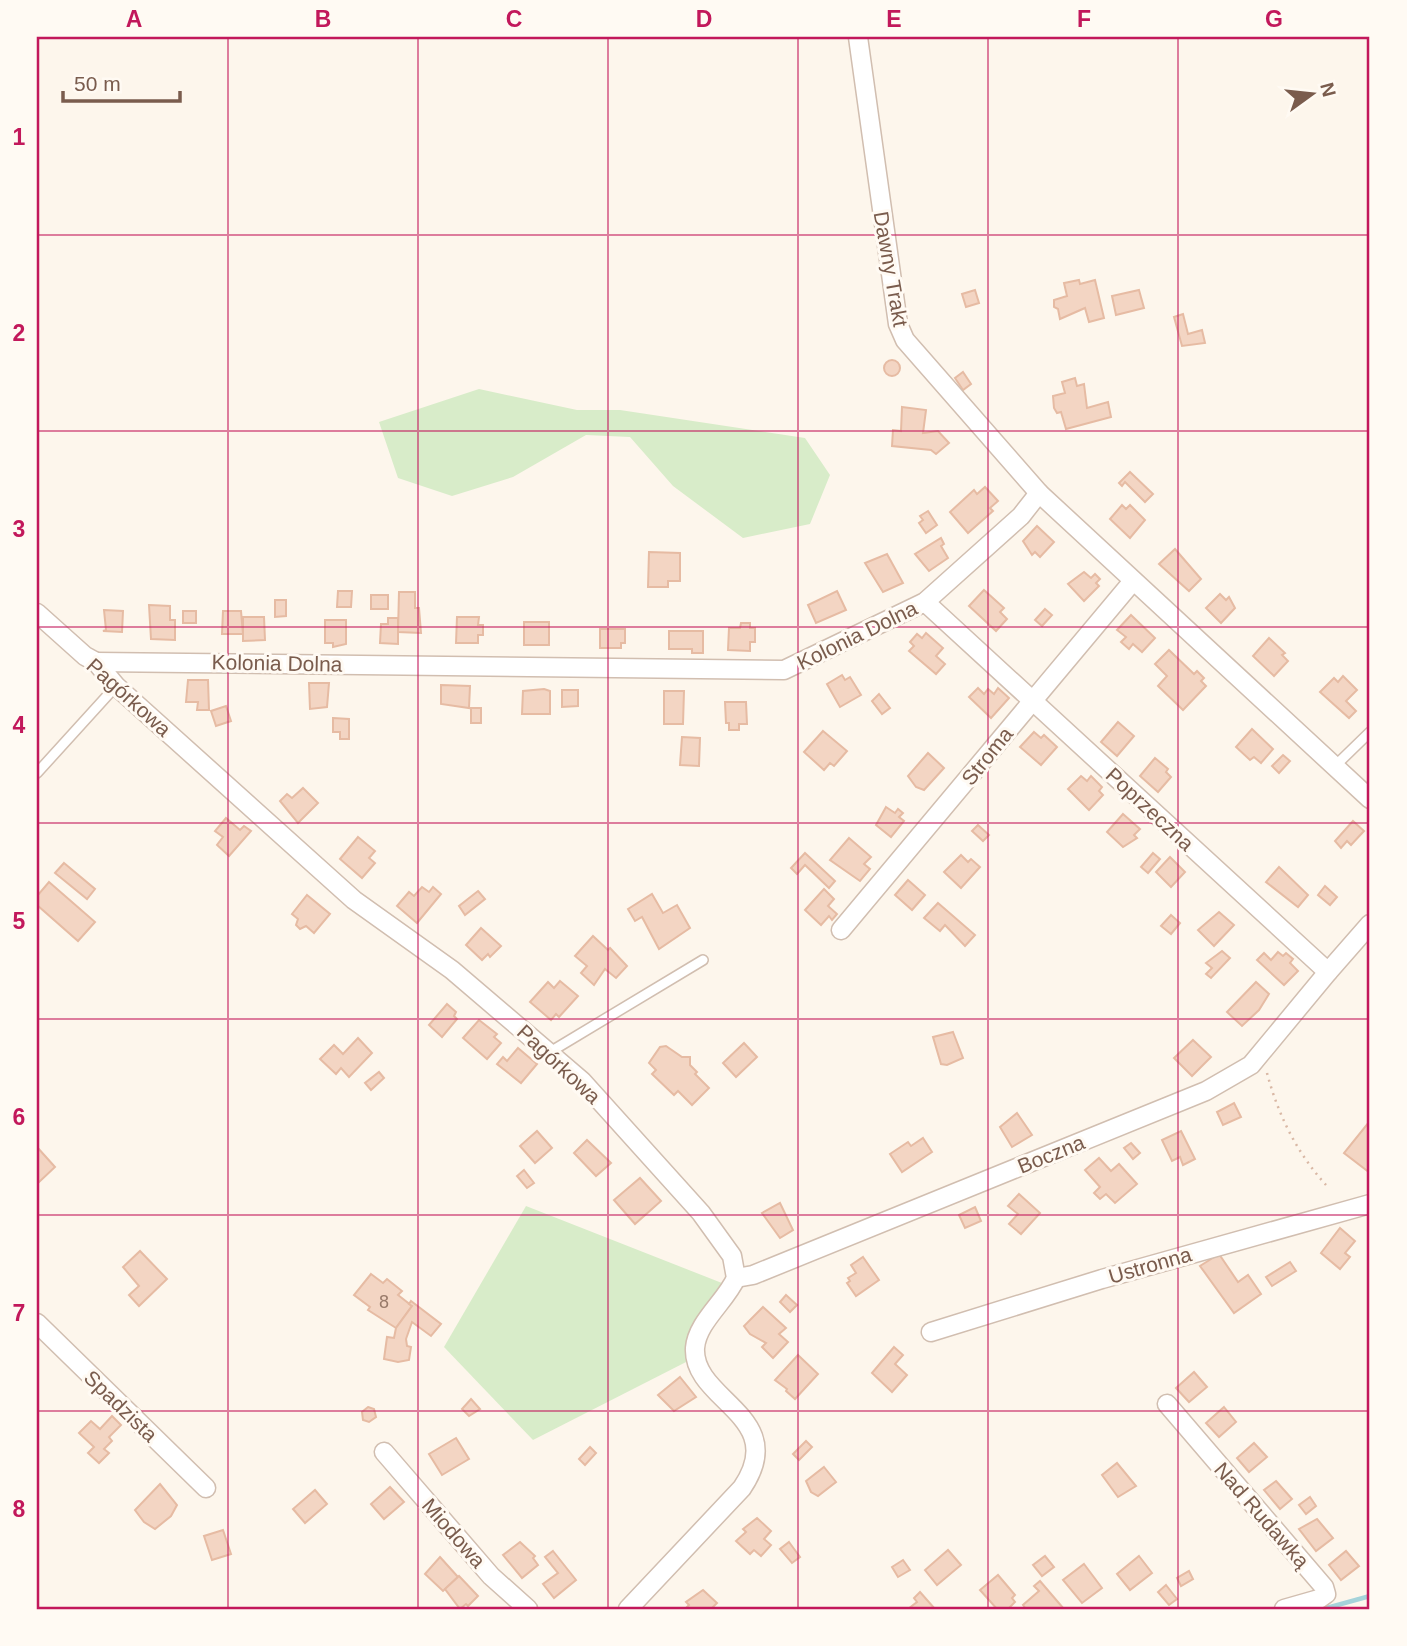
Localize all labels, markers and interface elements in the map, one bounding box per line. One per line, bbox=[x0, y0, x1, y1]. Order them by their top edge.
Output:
text: A bbox=[126, 6, 142, 32]
text: B bbox=[315, 6, 331, 32]
text: C bbox=[506, 6, 522, 32]
text: D bbox=[696, 6, 712, 32]
text: E bbox=[886, 6, 902, 32]
text: F bbox=[1077, 6, 1091, 32]
text: G bbox=[1265, 6, 1283, 32]
scale bar bbox=[63, 60, 180, 104]
north arrow bbox=[1278, 60, 1348, 130]
text: 50 m bbox=[74, 72, 121, 95]
text: N bbox=[1316, 80, 1340, 99]
text: 1 bbox=[13, 124, 26, 150]
street label: Dawny Trakt bbox=[870, 210, 912, 329]
text: 2 bbox=[13, 320, 25, 346]
text: 3 bbox=[13, 516, 25, 542]
street label: Kolonia Dolna bbox=[793, 596, 921, 674]
street label: Kolonia Dolna bbox=[211, 650, 343, 676]
street label: Pagórkowa bbox=[82, 653, 176, 741]
text: 4 bbox=[13, 712, 26, 738]
street label: Stroma bbox=[957, 722, 1017, 790]
street label: Poprzeczna bbox=[1102, 763, 1199, 855]
text: 5 bbox=[13, 908, 26, 934]
street label: Pagórkowa bbox=[513, 1020, 605, 1108]
text: 6 bbox=[13, 1104, 25, 1130]
street label: Boczna bbox=[1014, 1130, 1088, 1178]
street label: Ustronna bbox=[1106, 1242, 1194, 1288]
house number: 8 bbox=[379, 1292, 389, 1312]
text: 7 bbox=[13, 1300, 25, 1326]
street label: Spadzista bbox=[80, 1366, 162, 1447]
street label: Nad Rudawką bbox=[1210, 1458, 1314, 1573]
street label: Miodowa bbox=[418, 1494, 490, 1572]
text: 8 bbox=[13, 1496, 26, 1522]

